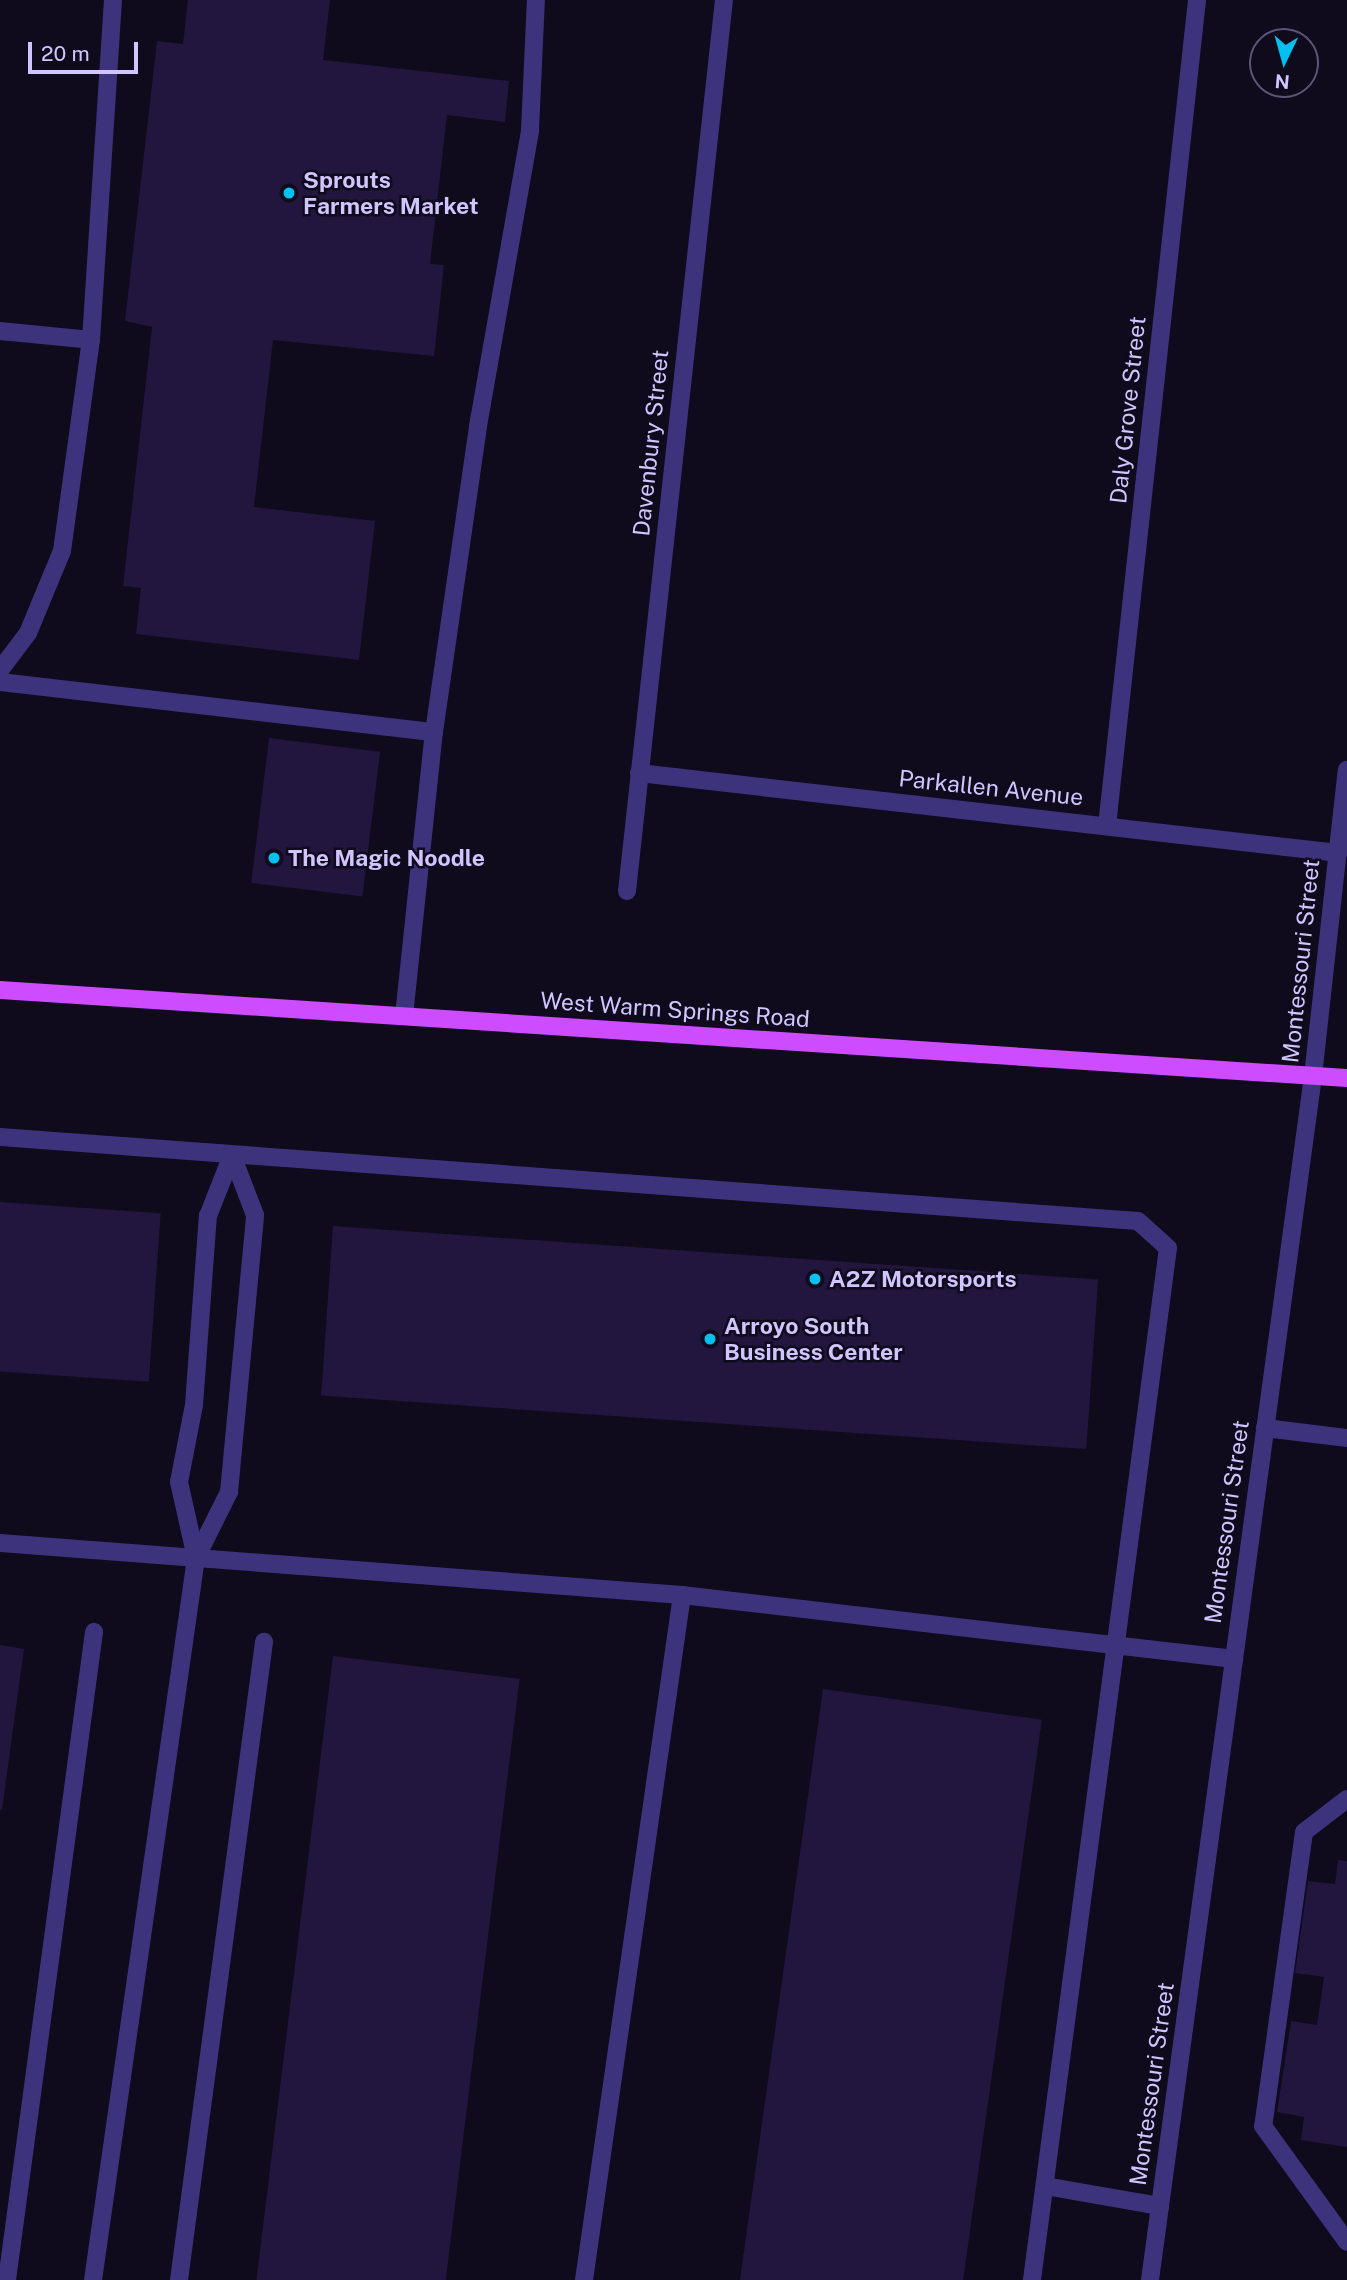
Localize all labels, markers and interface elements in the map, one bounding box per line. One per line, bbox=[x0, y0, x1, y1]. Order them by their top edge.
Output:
scale bar bbox=[32, 28, 142, 72]
north arrow bbox=[1249, 28, 1319, 98]
text: 20 m bbox=[41, 41, 90, 66]
text: N bbox=[1274, 70, 1291, 94]
place label: Sprouts Farmers Market bbox=[303, 166, 479, 220]
marker: Sprouts Farmers Market bbox=[281, 185, 297, 201]
street label: Daly Grove Street bbox=[1104, 315, 1152, 505]
street label: Davenbury Street bbox=[627, 348, 675, 538]
street label: Parkallen Avenue bbox=[897, 765, 1085, 811]
place label: The Magic Noodle bbox=[288, 844, 485, 872]
marker: The Magic Noodle bbox=[266, 850, 282, 866]
street label: Montessouri Street bbox=[1277, 858, 1325, 1064]
street label: West Warm Springs Road bbox=[539, 987, 811, 1033]
place label: A2Z Motorsports bbox=[829, 1265, 1017, 1293]
marker: A2Z Motorsports bbox=[807, 1271, 823, 1287]
place label: Arroyo South Business Center bbox=[724, 1312, 903, 1366]
marker: Arroyo South Business Center bbox=[702, 1331, 718, 1347]
street label: Montessouri Street bbox=[1199, 1419, 1255, 1625]
street label: Montessouri Street bbox=[1124, 1981, 1180, 2187]

